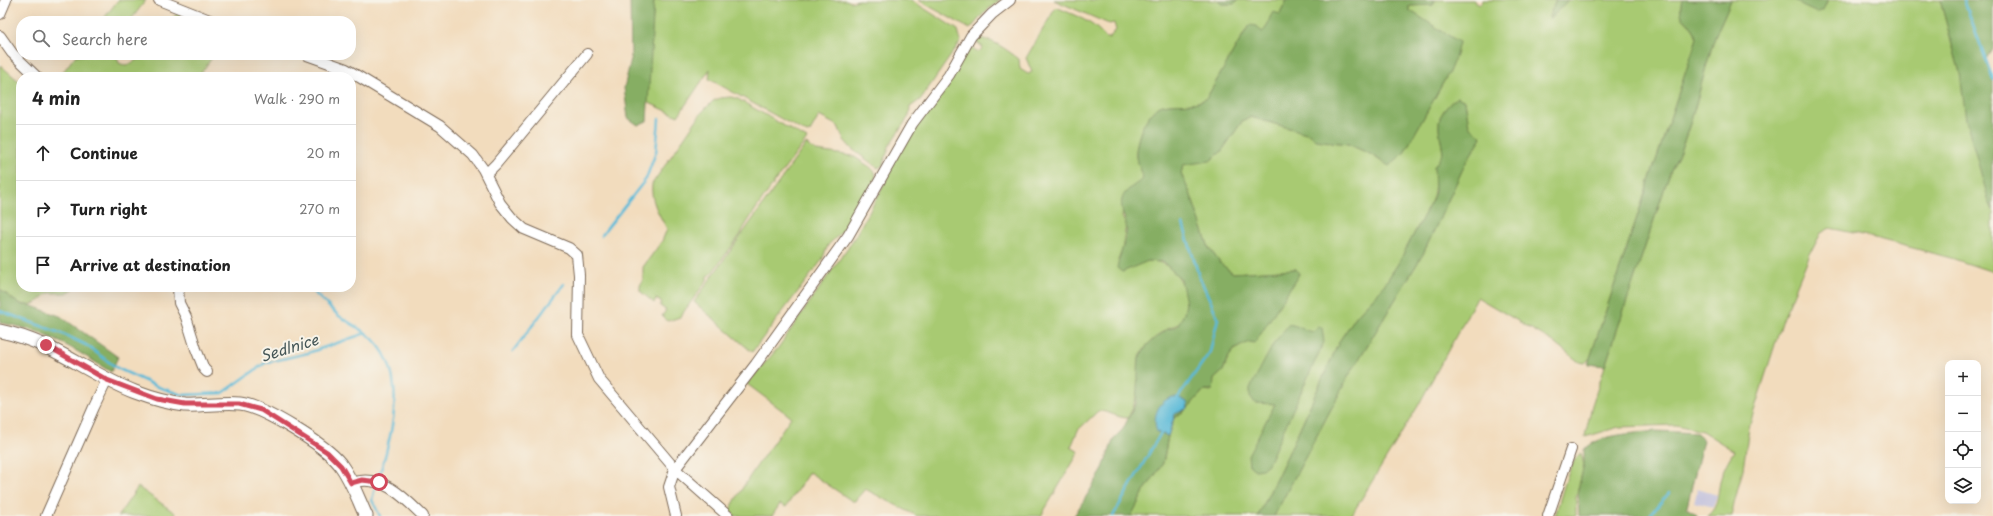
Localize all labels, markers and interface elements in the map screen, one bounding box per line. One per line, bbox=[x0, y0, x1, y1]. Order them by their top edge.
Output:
search box bbox=[16, 16, 356, 60]
icon: search bbox=[30, 27, 52, 49]
text: Search here bbox=[62, 27, 148, 50]
text: 4 min bbox=[32, 85, 80, 111]
text: Walk · 290 m bbox=[254, 89, 340, 108]
text: Continue bbox=[70, 141, 138, 164]
icon: ahead bbox=[32, 142, 54, 164]
text: 20 m bbox=[306, 143, 340, 162]
text: Turn right bbox=[70, 197, 147, 220]
icon: right bbox=[32, 198, 54, 220]
text: 270 m bbox=[299, 199, 340, 218]
text: Arrive at destination bbox=[70, 253, 231, 276]
icon: arrive bbox=[32, 254, 54, 276]
water label: Sedlnice bbox=[257, 327, 322, 367]
route end bbox=[37, 336, 55, 354]
map controls bbox=[1945, 360, 1981, 504]
button: + bbox=[1945, 360, 1981, 396]
button: − bbox=[1945, 396, 1981, 432]
button: locate bbox=[1945, 432, 1981, 468]
button: layers bbox=[1945, 468, 1981, 504]
route start bbox=[370, 473, 388, 491]

